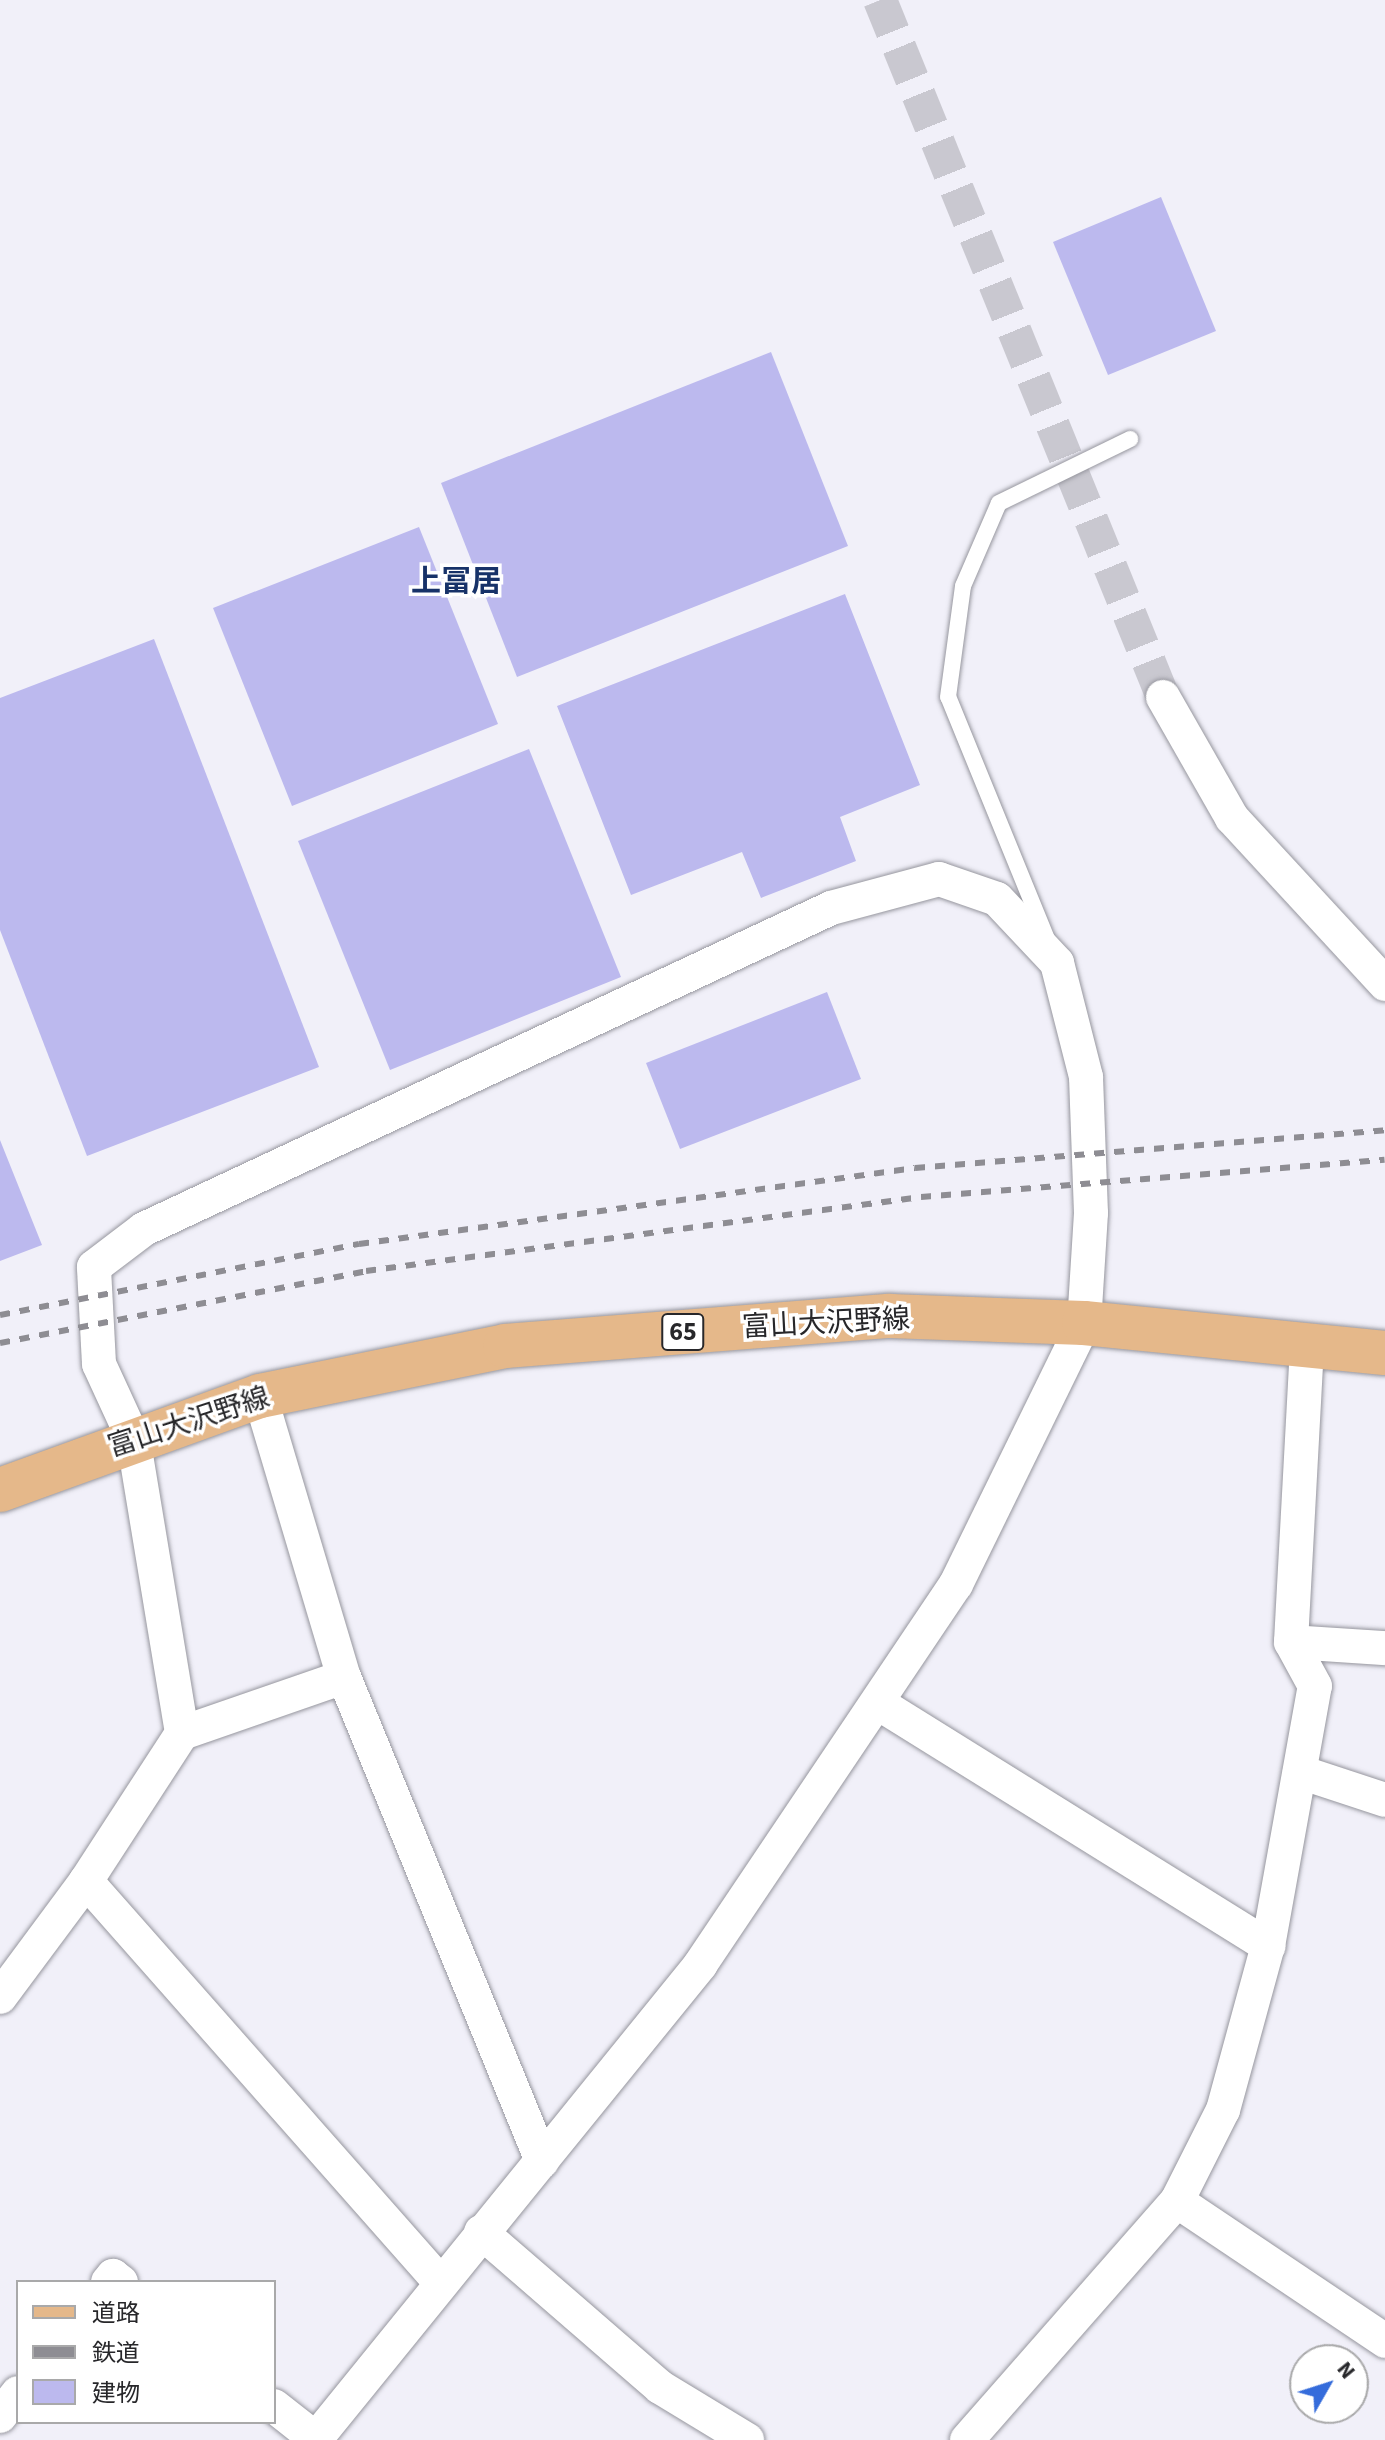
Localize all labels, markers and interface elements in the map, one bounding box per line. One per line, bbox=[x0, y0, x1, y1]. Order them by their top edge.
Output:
district label: 上冨居 bbox=[411, 564, 501, 600]
street label: 富山大沢野線 bbox=[741, 1302, 911, 1344]
road number: 65 bbox=[661, 1310, 705, 1354]
street label: 富山大沢野線 bbox=[104, 1380, 274, 1464]
legend bbox=[16, 2280, 276, 2424]
text: 道路 bbox=[92, 2296, 140, 2331]
text: 鉄道 bbox=[92, 2336, 140, 2371]
north arrow bbox=[1289, 2344, 1369, 2424]
text: N bbox=[1329, 2354, 1363, 2386]
text: 建物 bbox=[92, 2376, 140, 2411]

